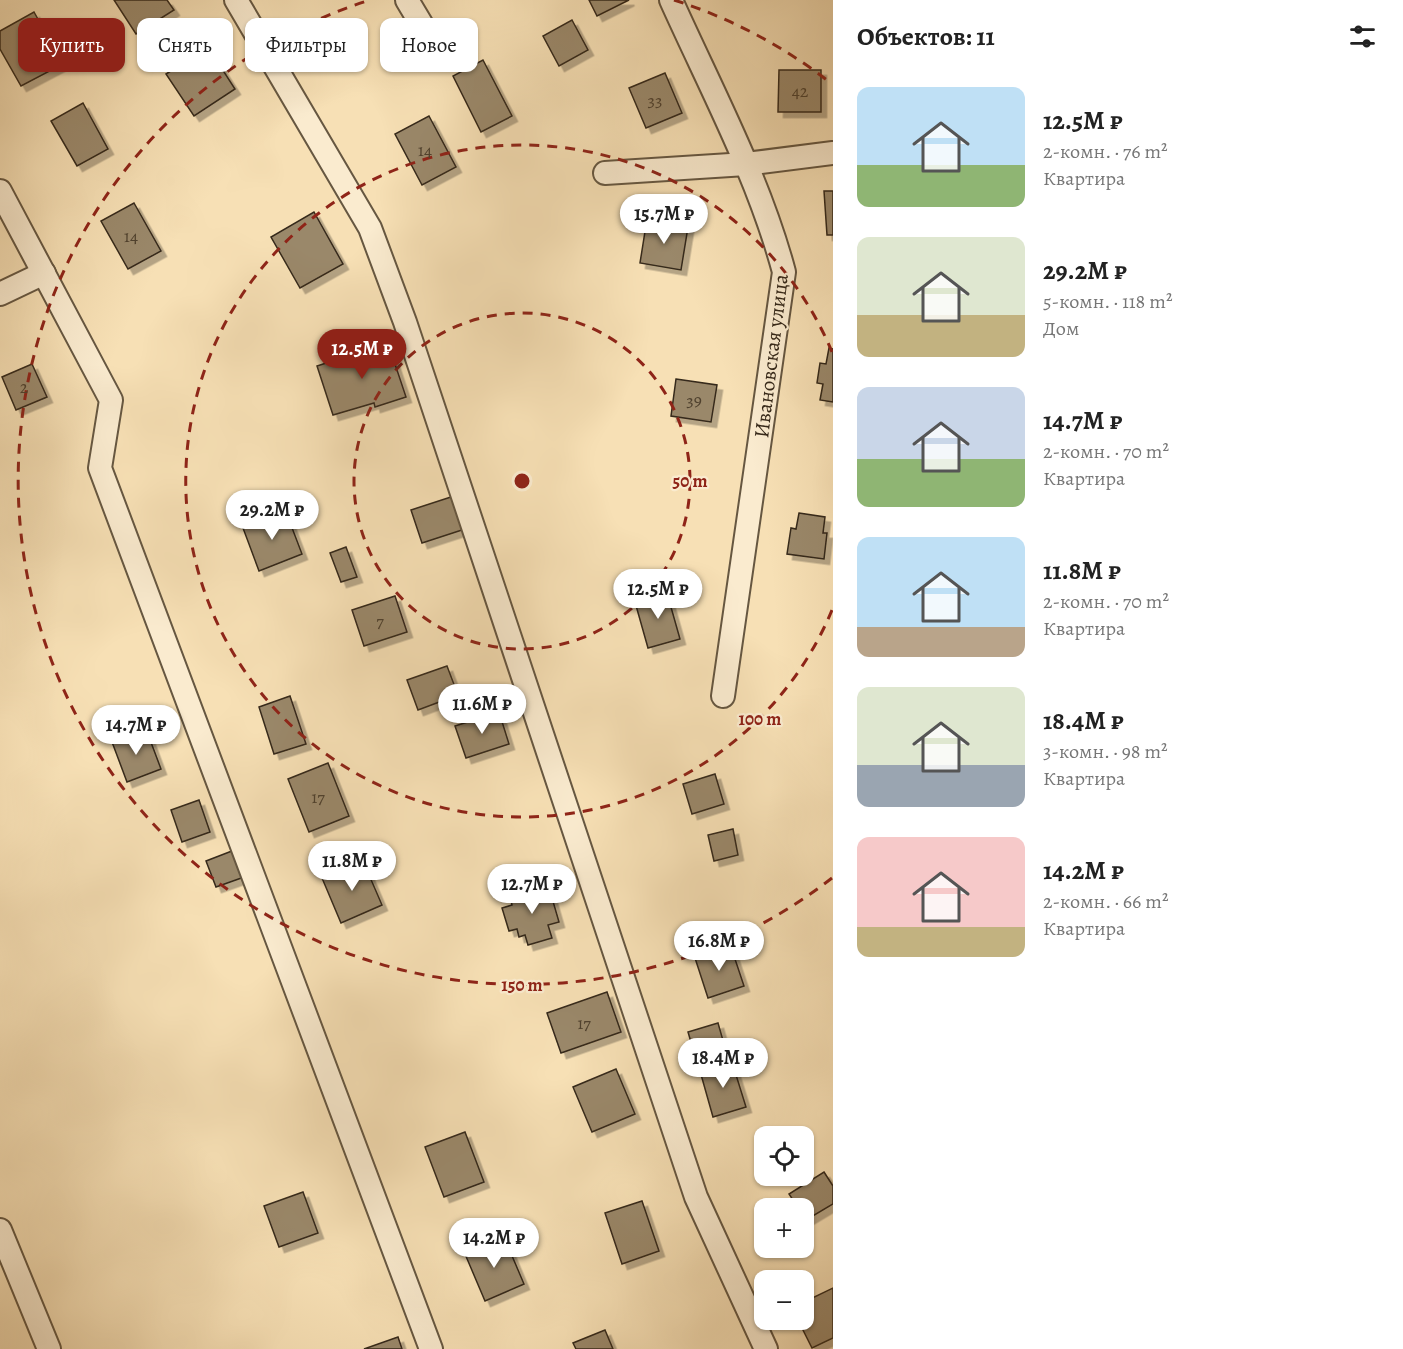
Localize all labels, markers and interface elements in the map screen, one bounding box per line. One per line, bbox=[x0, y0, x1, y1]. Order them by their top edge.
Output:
chip: Купить bbox=[18, 18, 125, 72]
chip: Снять bbox=[137, 18, 233, 72]
chip: Фильтры bbox=[245, 18, 368, 72]
chip: Новое bbox=[380, 18, 478, 72]
text: Объектов: 11 bbox=[857, 19, 995, 54]
icon: filters bbox=[1346, 20, 1379, 53]
house number: 42 bbox=[792, 79, 809, 103]
house number: 33 bbox=[648, 88, 662, 112]
text: 12.5M ₽ bbox=[1043, 103, 1123, 138]
icon: home bbox=[905, 111, 977, 183]
house number: 14 bbox=[418, 138, 432, 162]
text: 2-комн. · 76 m² bbox=[1043, 138, 1168, 165]
text: Квартира bbox=[1043, 165, 1125, 192]
pin: 15.7M ₽ bbox=[609, 194, 719, 245]
text: 15.7M ₽ bbox=[634, 200, 694, 227]
house number: 14 bbox=[124, 224, 138, 248]
text: 29.2M ₽ bbox=[1043, 253, 1127, 288]
icon: home bbox=[905, 261, 977, 333]
street label: Ивановская улица bbox=[747, 272, 795, 440]
text: 5-комн. · 118 m² bbox=[1043, 288, 1172, 315]
text: Дом bbox=[1043, 315, 1079, 342]
pin: 12.5M ₽ bbox=[307, 329, 417, 380]
text: 12.5M ₽ bbox=[331, 335, 393, 362]
house number: 2 bbox=[20, 375, 29, 399]
house number: 39 bbox=[686, 388, 702, 412]
text: 14.7M ₽ bbox=[1043, 403, 1122, 438]
icon: home bbox=[905, 411, 977, 483]
text: 2-комн. · 70 m² bbox=[1043, 438, 1169, 465]
text: Квартира bbox=[1043, 465, 1125, 492]
text: 50 m bbox=[673, 469, 707, 493]
centre of rings bbox=[512, 471, 532, 491]
pin: 29.2M ₽ bbox=[217, 490, 327, 541]
text: 29.2M ₽ bbox=[240, 496, 304, 523]
text: 11.8M ₽ bbox=[1043, 553, 1121, 588]
icon: home bbox=[905, 561, 977, 633]
pin: 12.5M ₽ bbox=[603, 569, 713, 620]
text: 12.5M ₽ bbox=[627, 575, 689, 602]
text: 2-комн. · 70 m² bbox=[1043, 588, 1169, 615]
house number: 7 bbox=[376, 609, 384, 633]
text: Квартира bbox=[1043, 615, 1125, 642]
pin: 11.6M ₽ bbox=[427, 684, 537, 735]
text: 11.6M ₽ bbox=[452, 690, 512, 717]
text: 18.4M ₽ bbox=[1043, 703, 1124, 738]
pin: 14.7M ₽ bbox=[81, 705, 191, 756]
text: 100 m bbox=[739, 707, 781, 731]
text: 14.7M ₽ bbox=[105, 711, 167, 738]
icon: home bbox=[905, 711, 977, 783]
text: 3-комн. · 98 m² bbox=[1043, 738, 1168, 765]
text: Квартира bbox=[1043, 765, 1125, 792]
house number: 17 bbox=[311, 785, 325, 809]
pin: 11.8M ₽ bbox=[297, 841, 407, 892]
text: 11.8M ₽ bbox=[322, 847, 382, 874]
text: 14.2M ₽ bbox=[1043, 853, 1124, 888]
icon: home bbox=[905, 861, 977, 933]
pin: 12.7M ₽ bbox=[477, 864, 587, 915]
text: 12.7M ₽ bbox=[501, 870, 563, 897]
text: 2-комн. · 66 m² bbox=[1043, 888, 1168, 915]
text: Квартира bbox=[1043, 915, 1125, 942]
pin: 16.8M ₽ bbox=[664, 921, 774, 972]
text: 16.8M ₽ bbox=[688, 927, 750, 954]
text: 150 m bbox=[501, 973, 543, 997]
house number: 17 bbox=[577, 1011, 591, 1035]
pin: 18.4M ₽ bbox=[668, 1038, 778, 1089]
text: 18.4M ₽ bbox=[692, 1044, 754, 1071]
map controls bbox=[754, 1126, 814, 1330]
button: locate bbox=[754, 1126, 814, 1186]
button: + bbox=[754, 1198, 814, 1258]
pin: 14.2M ₽ bbox=[439, 1218, 549, 1269]
text: 14.2M ₽ bbox=[463, 1224, 525, 1251]
button: − bbox=[754, 1270, 814, 1330]

